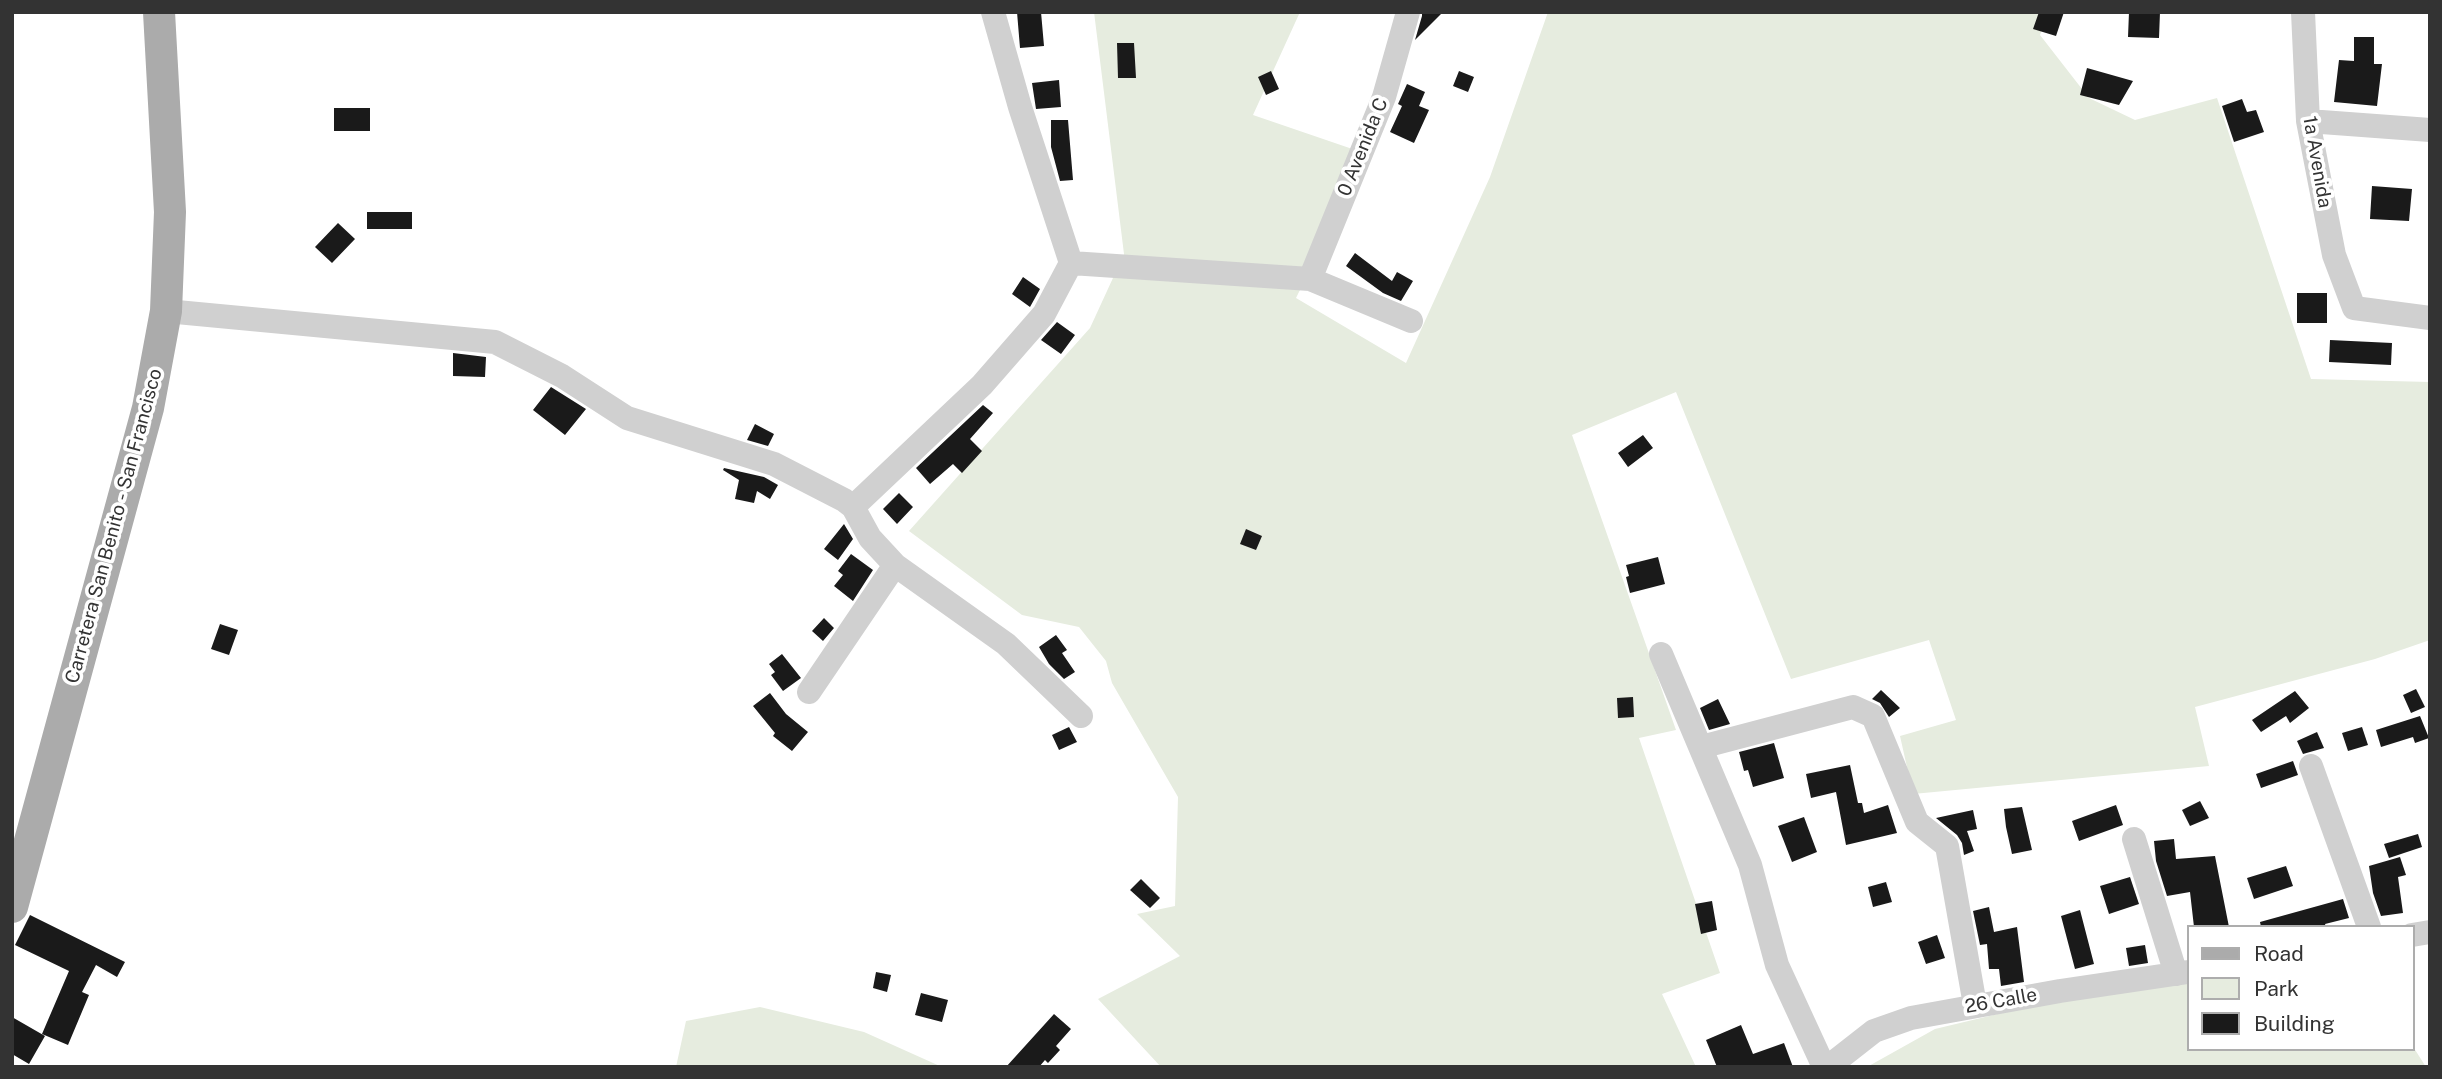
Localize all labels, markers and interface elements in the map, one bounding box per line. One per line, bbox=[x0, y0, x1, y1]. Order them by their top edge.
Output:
street label: 0 Avenida C bbox=[1333, 95, 1393, 199]
street label: 1a Avenida bbox=[2298, 114, 2336, 210]
street label: Carretera San Benito - San Francisco bbox=[61, 366, 167, 686]
legend bbox=[2186, 925, 2414, 1051]
text: Road bbox=[2254, 941, 2304, 966]
text: Park bbox=[2254, 976, 2299, 1001]
street label: 26 Calle bbox=[1963, 983, 2039, 1019]
text: Building bbox=[2254, 1011, 2335, 1036]

